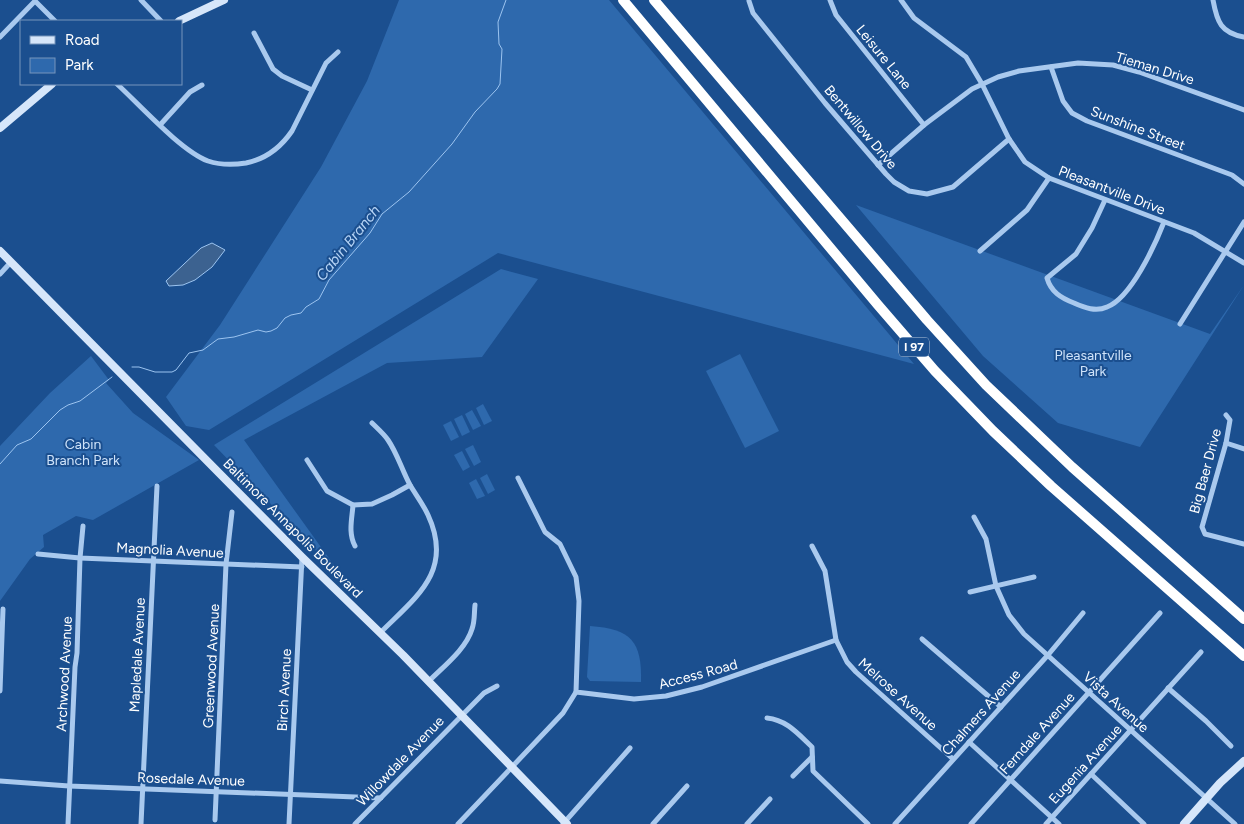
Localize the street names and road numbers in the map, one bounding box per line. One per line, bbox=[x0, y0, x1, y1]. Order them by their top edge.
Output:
street label: Leisure Lane bbox=[852, 22, 915, 93]
street label: Tieman Drive bbox=[1113, 48, 1197, 89]
street label: Bentwillow Drive bbox=[821, 82, 901, 173]
street label: Sunshine Street bbox=[1088, 103, 1188, 154]
street label: Pleasantville Drive bbox=[1056, 162, 1168, 219]
road number: I 97 bbox=[899, 338, 929, 357]
street label: Big Baer Drive bbox=[1186, 426, 1225, 516]
street label: Baltimore Annapolis Boulevard bbox=[219, 455, 366, 602]
street label: Magnolia Avenue bbox=[116, 539, 224, 562]
street label: Mapledale Avenue bbox=[126, 597, 149, 713]
street label: Greenwood Avenue bbox=[200, 603, 223, 729]
street label: Archwood Avenue bbox=[53, 616, 76, 732]
street label: Birch Avenue bbox=[274, 648, 295, 732]
street label: Melrose Avenue bbox=[855, 654, 941, 735]
street label: Access Road bbox=[657, 656, 739, 693]
street label: Chalmers Avenue bbox=[938, 666, 1025, 759]
street label: Vista Avenue bbox=[1079, 668, 1152, 737]
street label: Ferndale Avenue bbox=[996, 689, 1079, 778]
street label: Willowdale Avenue bbox=[353, 713, 448, 810]
street label: Eugenia Avenue bbox=[1045, 721, 1126, 808]
street label: Rosedale Avenue bbox=[137, 769, 246, 790]

